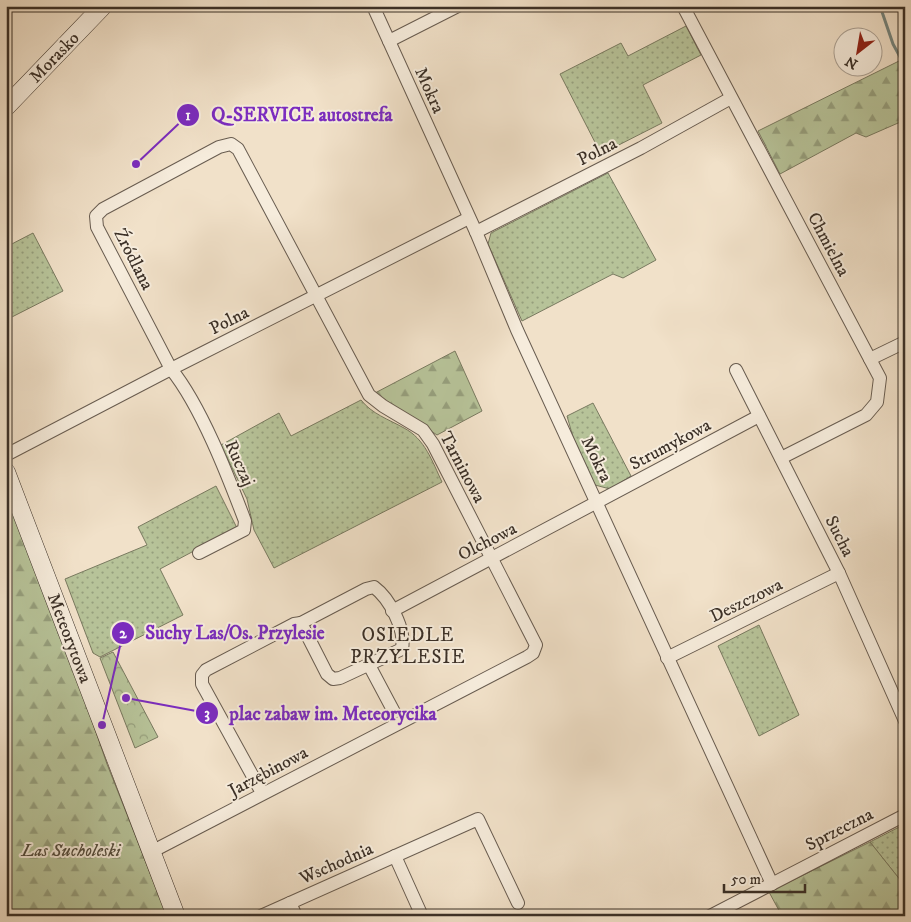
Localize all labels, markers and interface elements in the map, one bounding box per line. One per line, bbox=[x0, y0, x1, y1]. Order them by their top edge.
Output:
street label: Morasko bbox=[25, 27, 85, 88]
north arrow bbox=[834, 28, 884, 78]
text: N bbox=[842, 51, 861, 73]
street label: Mokra bbox=[409, 64, 449, 117]
callout: Q-SERVICE autostrefa bbox=[176, 98, 402, 132]
text: Q-SERVICE autostrefa bbox=[211, 104, 394, 127]
text: 1 bbox=[185, 106, 191, 125]
street label: Polna bbox=[574, 133, 621, 171]
street label: Chmielna bbox=[802, 209, 854, 281]
street label: Źródlana bbox=[108, 225, 159, 294]
street label: Polna bbox=[206, 302, 253, 340]
street label: Strumykowa bbox=[626, 414, 715, 475]
street label: Tarninowa bbox=[434, 428, 490, 507]
street label: Mokra bbox=[576, 433, 617, 486]
street label: Ruczaj bbox=[219, 437, 259, 490]
street label: Sucha bbox=[820, 512, 859, 561]
street label: Olchowa bbox=[454, 518, 521, 566]
street label: Deszczowa bbox=[707, 574, 787, 628]
street label: Meteorytowa bbox=[42, 590, 96, 687]
callout: Suchy Las/Os. Przylesie bbox=[110, 616, 335, 650]
text: Suchy Las/Os. Przylesie bbox=[145, 622, 325, 645]
text: 2 bbox=[119, 624, 127, 643]
district label: OSIEDLE PRZYLESIE bbox=[350, 624, 466, 669]
callout: plac zabaw im. Meteorycika bbox=[194, 696, 447, 730]
text: plac zabaw im. Meteorycika bbox=[228, 703, 438, 726]
text: 3 bbox=[204, 704, 210, 723]
street label: Jarzębinowa bbox=[223, 742, 312, 803]
street label: Sprzeczna bbox=[802, 803, 877, 856]
street label: Wschodnia bbox=[295, 838, 377, 890]
park label: Las Sucholeski bbox=[20, 840, 122, 862]
scale bar bbox=[724, 862, 805, 894]
text: 50 m bbox=[731, 870, 761, 889]

